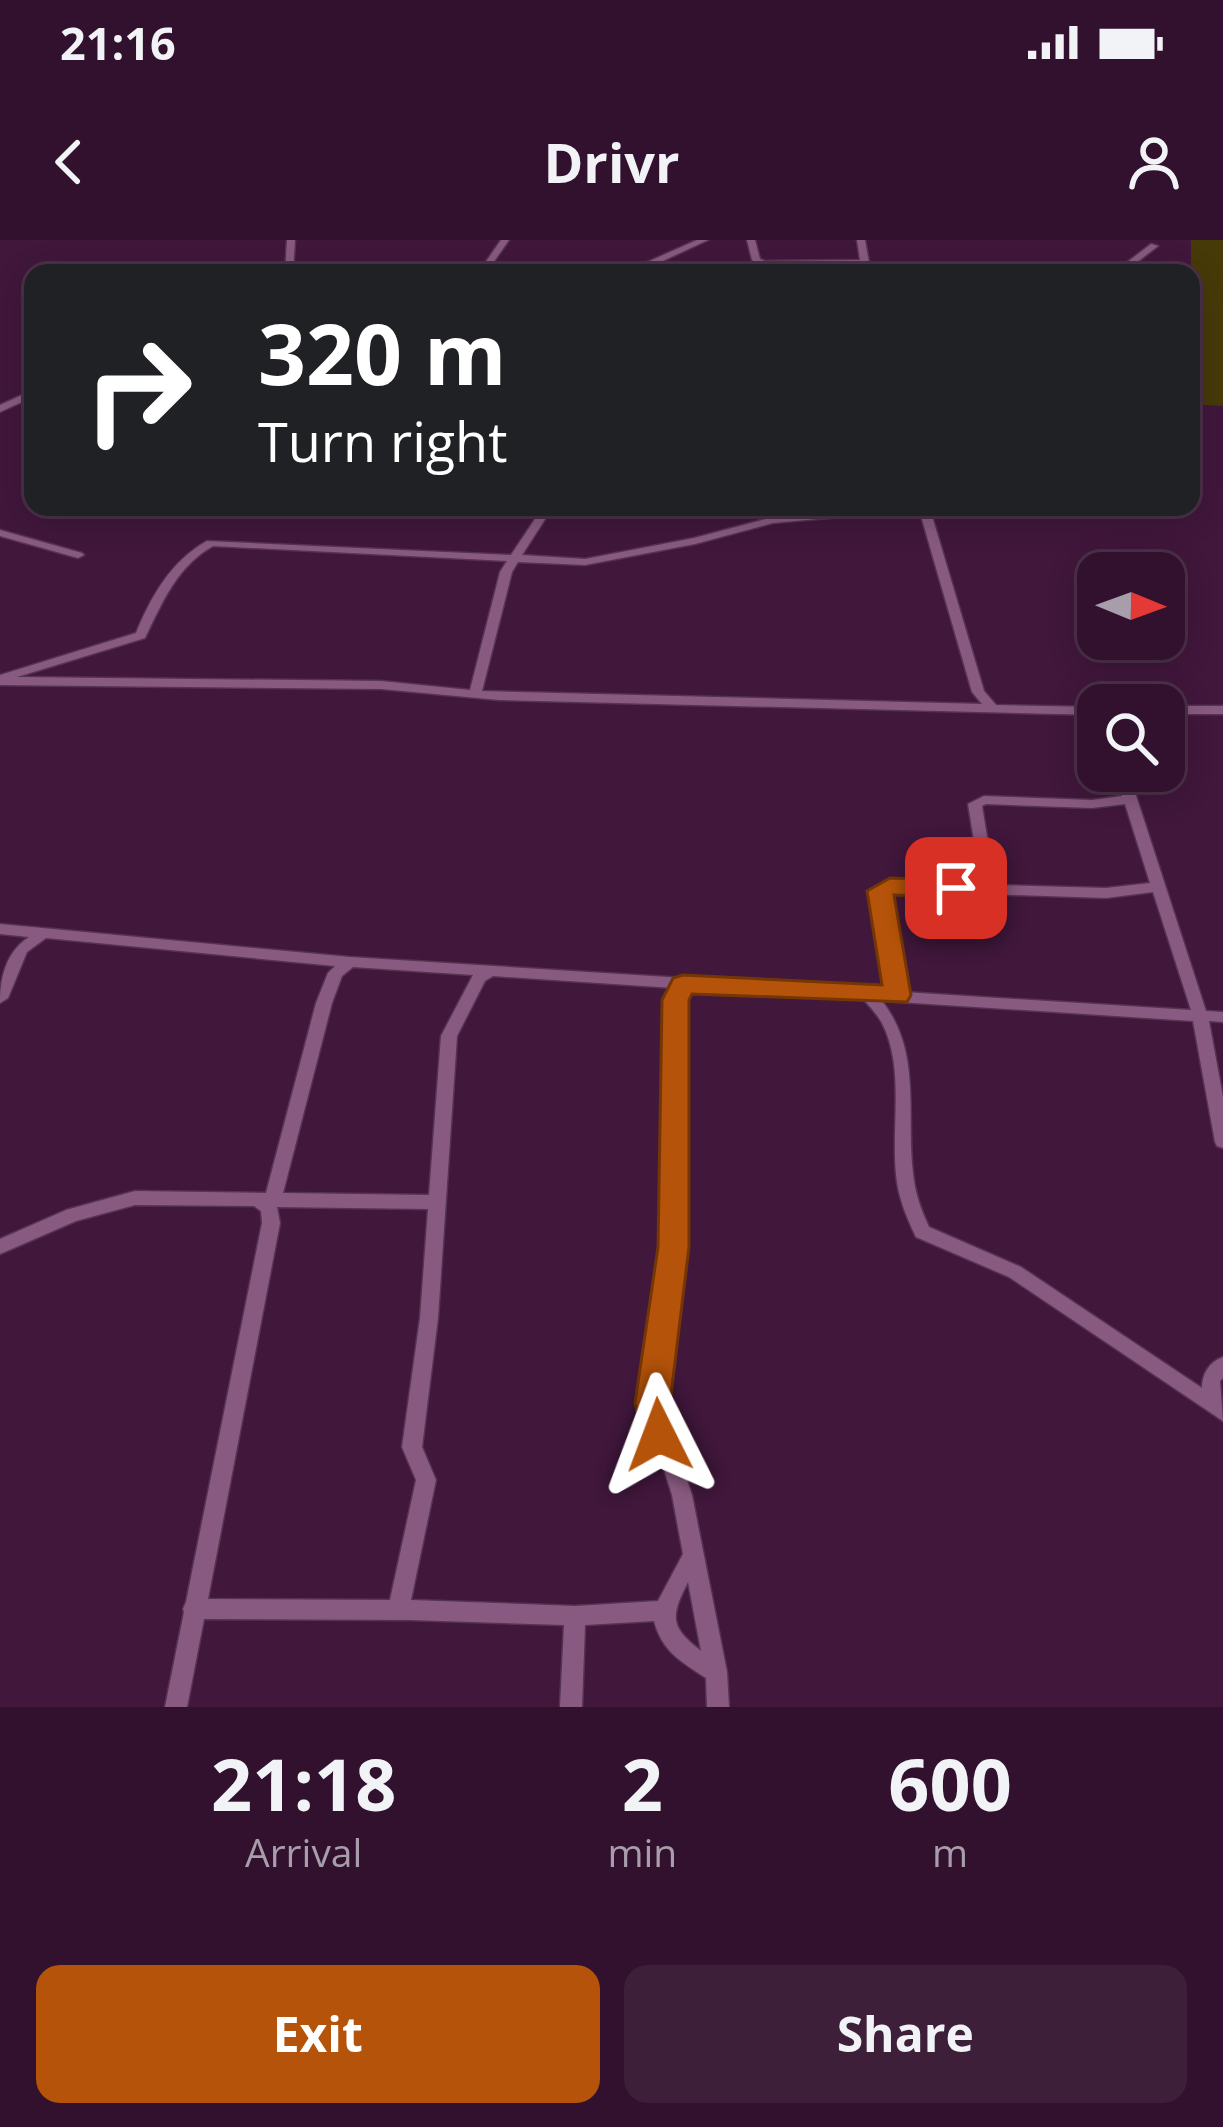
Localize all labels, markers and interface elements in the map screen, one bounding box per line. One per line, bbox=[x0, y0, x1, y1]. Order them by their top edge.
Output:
text: 21:16 bbox=[60, 12, 176, 73]
text: Drivr bbox=[543, 125, 680, 199]
icon: back bbox=[36, 129, 102, 195]
icon: person bbox=[1121, 129, 1187, 195]
text: 320 m bbox=[258, 295, 506, 410]
icon: right bbox=[60, 312, 216, 468]
text: Turn right bbox=[258, 404, 507, 478]
north arrow bbox=[1077, 552, 1185, 660]
map controls bbox=[1077, 552, 1185, 792]
button: search bbox=[1077, 684, 1185, 792]
pin bbox=[905, 837, 1007, 939]
icon: arrive bbox=[923, 855, 989, 921]
position arrow bbox=[596, 1372, 722, 1498]
text: 21:18 bbox=[211, 1734, 396, 1832]
text: 2 bbox=[622, 1734, 663, 1832]
text: 600 bbox=[888, 1734, 1012, 1832]
text: Arrival bbox=[245, 1825, 362, 1878]
text: min bbox=[607, 1825, 677, 1878]
text: m bbox=[932, 1825, 968, 1878]
button: Exit bbox=[36, 1965, 600, 2103]
button: Share bbox=[624, 1965, 1187, 2103]

